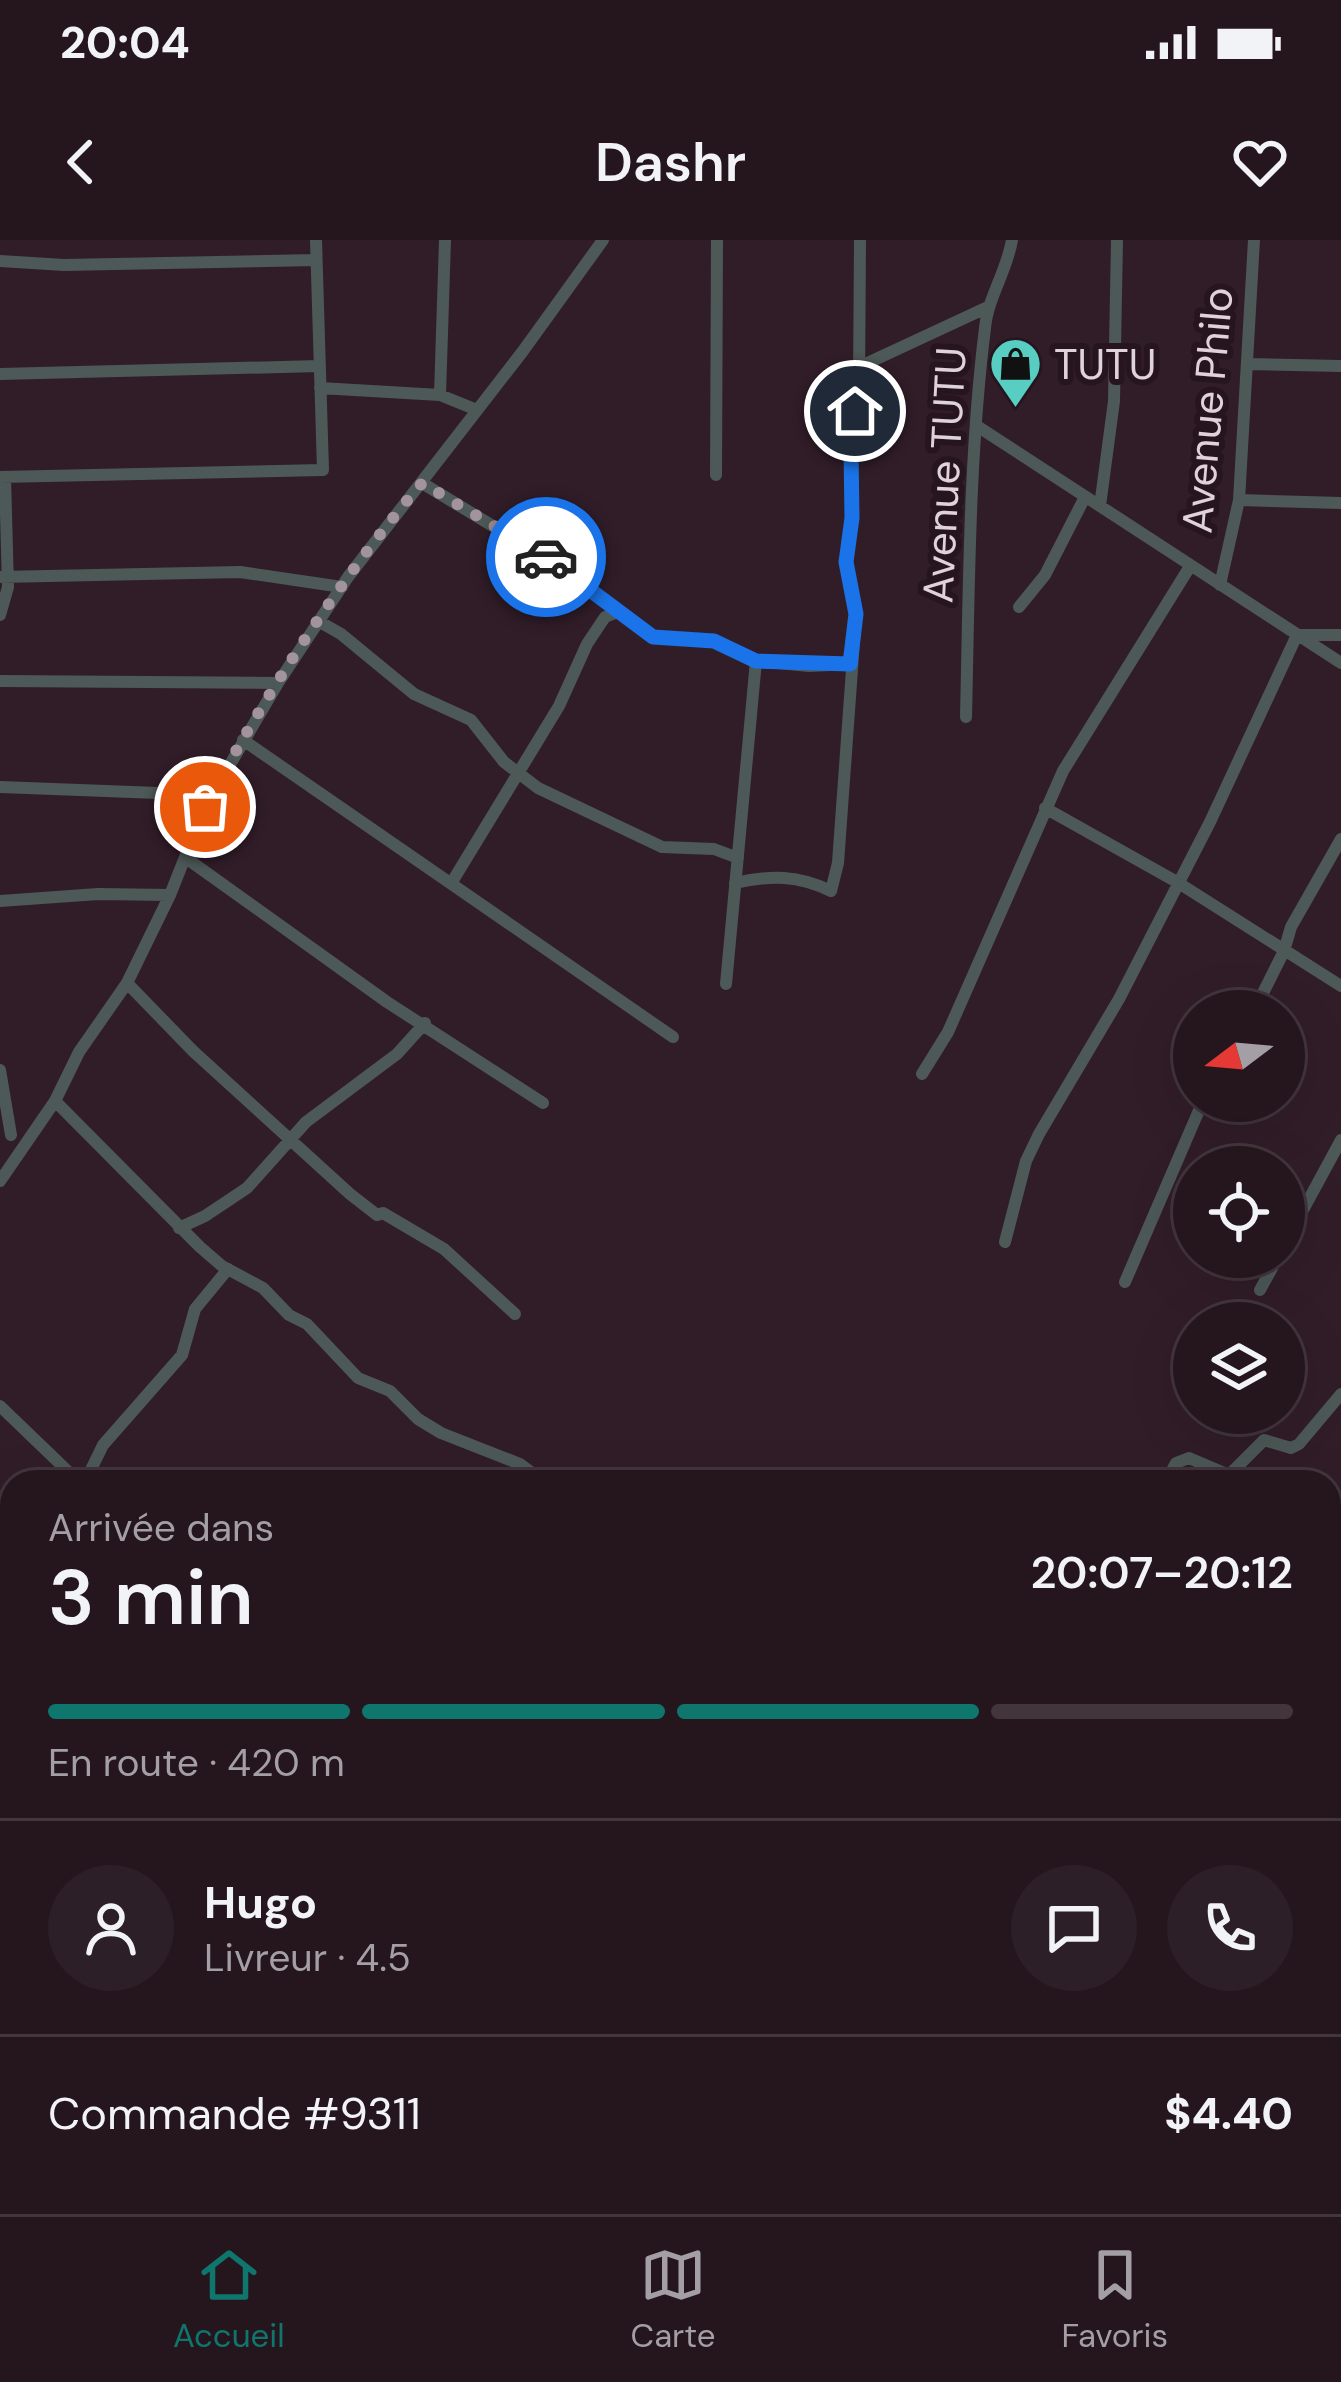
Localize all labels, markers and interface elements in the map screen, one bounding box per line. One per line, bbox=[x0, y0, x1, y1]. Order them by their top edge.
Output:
text: 20:04 bbox=[60, 13, 190, 72]
text: Dashr bbox=[595, 127, 746, 198]
icon: back bbox=[48, 129, 114, 195]
icon: heart bbox=[1227, 129, 1293, 195]
street label: Avenue Philo bbox=[1169, 285, 1246, 535]
shop icon: TUTU bbox=[987, 336, 1043, 410]
place label: TUTU bbox=[1054, 337, 1156, 392]
street label: Avenue TUTU bbox=[910, 346, 979, 604]
pin bbox=[804, 360, 906, 462]
icon: home bbox=[822, 378, 888, 444]
courier bbox=[486, 497, 606, 617]
icon: car bbox=[513, 524, 579, 590]
pin bbox=[154, 756, 256, 858]
icon: bag bbox=[172, 774, 238, 840]
north arrow bbox=[1173, 990, 1305, 1122]
map controls bbox=[1173, 990, 1305, 1434]
button: locate bbox=[1173, 1146, 1305, 1278]
button: layers bbox=[1173, 1302, 1305, 1434]
text: Arrivée dans bbox=[48, 1502, 274, 1553]
text: 20:07–20:12 bbox=[1030, 1543, 1293, 1602]
text: 3 min bbox=[48, 1547, 254, 1648]
text: En route · 420 m bbox=[48, 1737, 345, 1788]
button: person bbox=[48, 1865, 174, 1991]
button: chat bbox=[1011, 1865, 1137, 1991]
button: phone bbox=[1167, 1865, 1293, 1991]
text: Hugo bbox=[204, 1873, 317, 1932]
text: Livreur · 4.5 bbox=[204, 1932, 411, 1983]
text: Commande #9311 bbox=[48, 2084, 421, 2143]
text: $4.40 bbox=[1164, 2084, 1293, 2143]
tab: Accueil bbox=[173, 2242, 285, 2357]
tab: Carte bbox=[630, 2242, 716, 2357]
tab: Favoris bbox=[1061, 2242, 1168, 2357]

